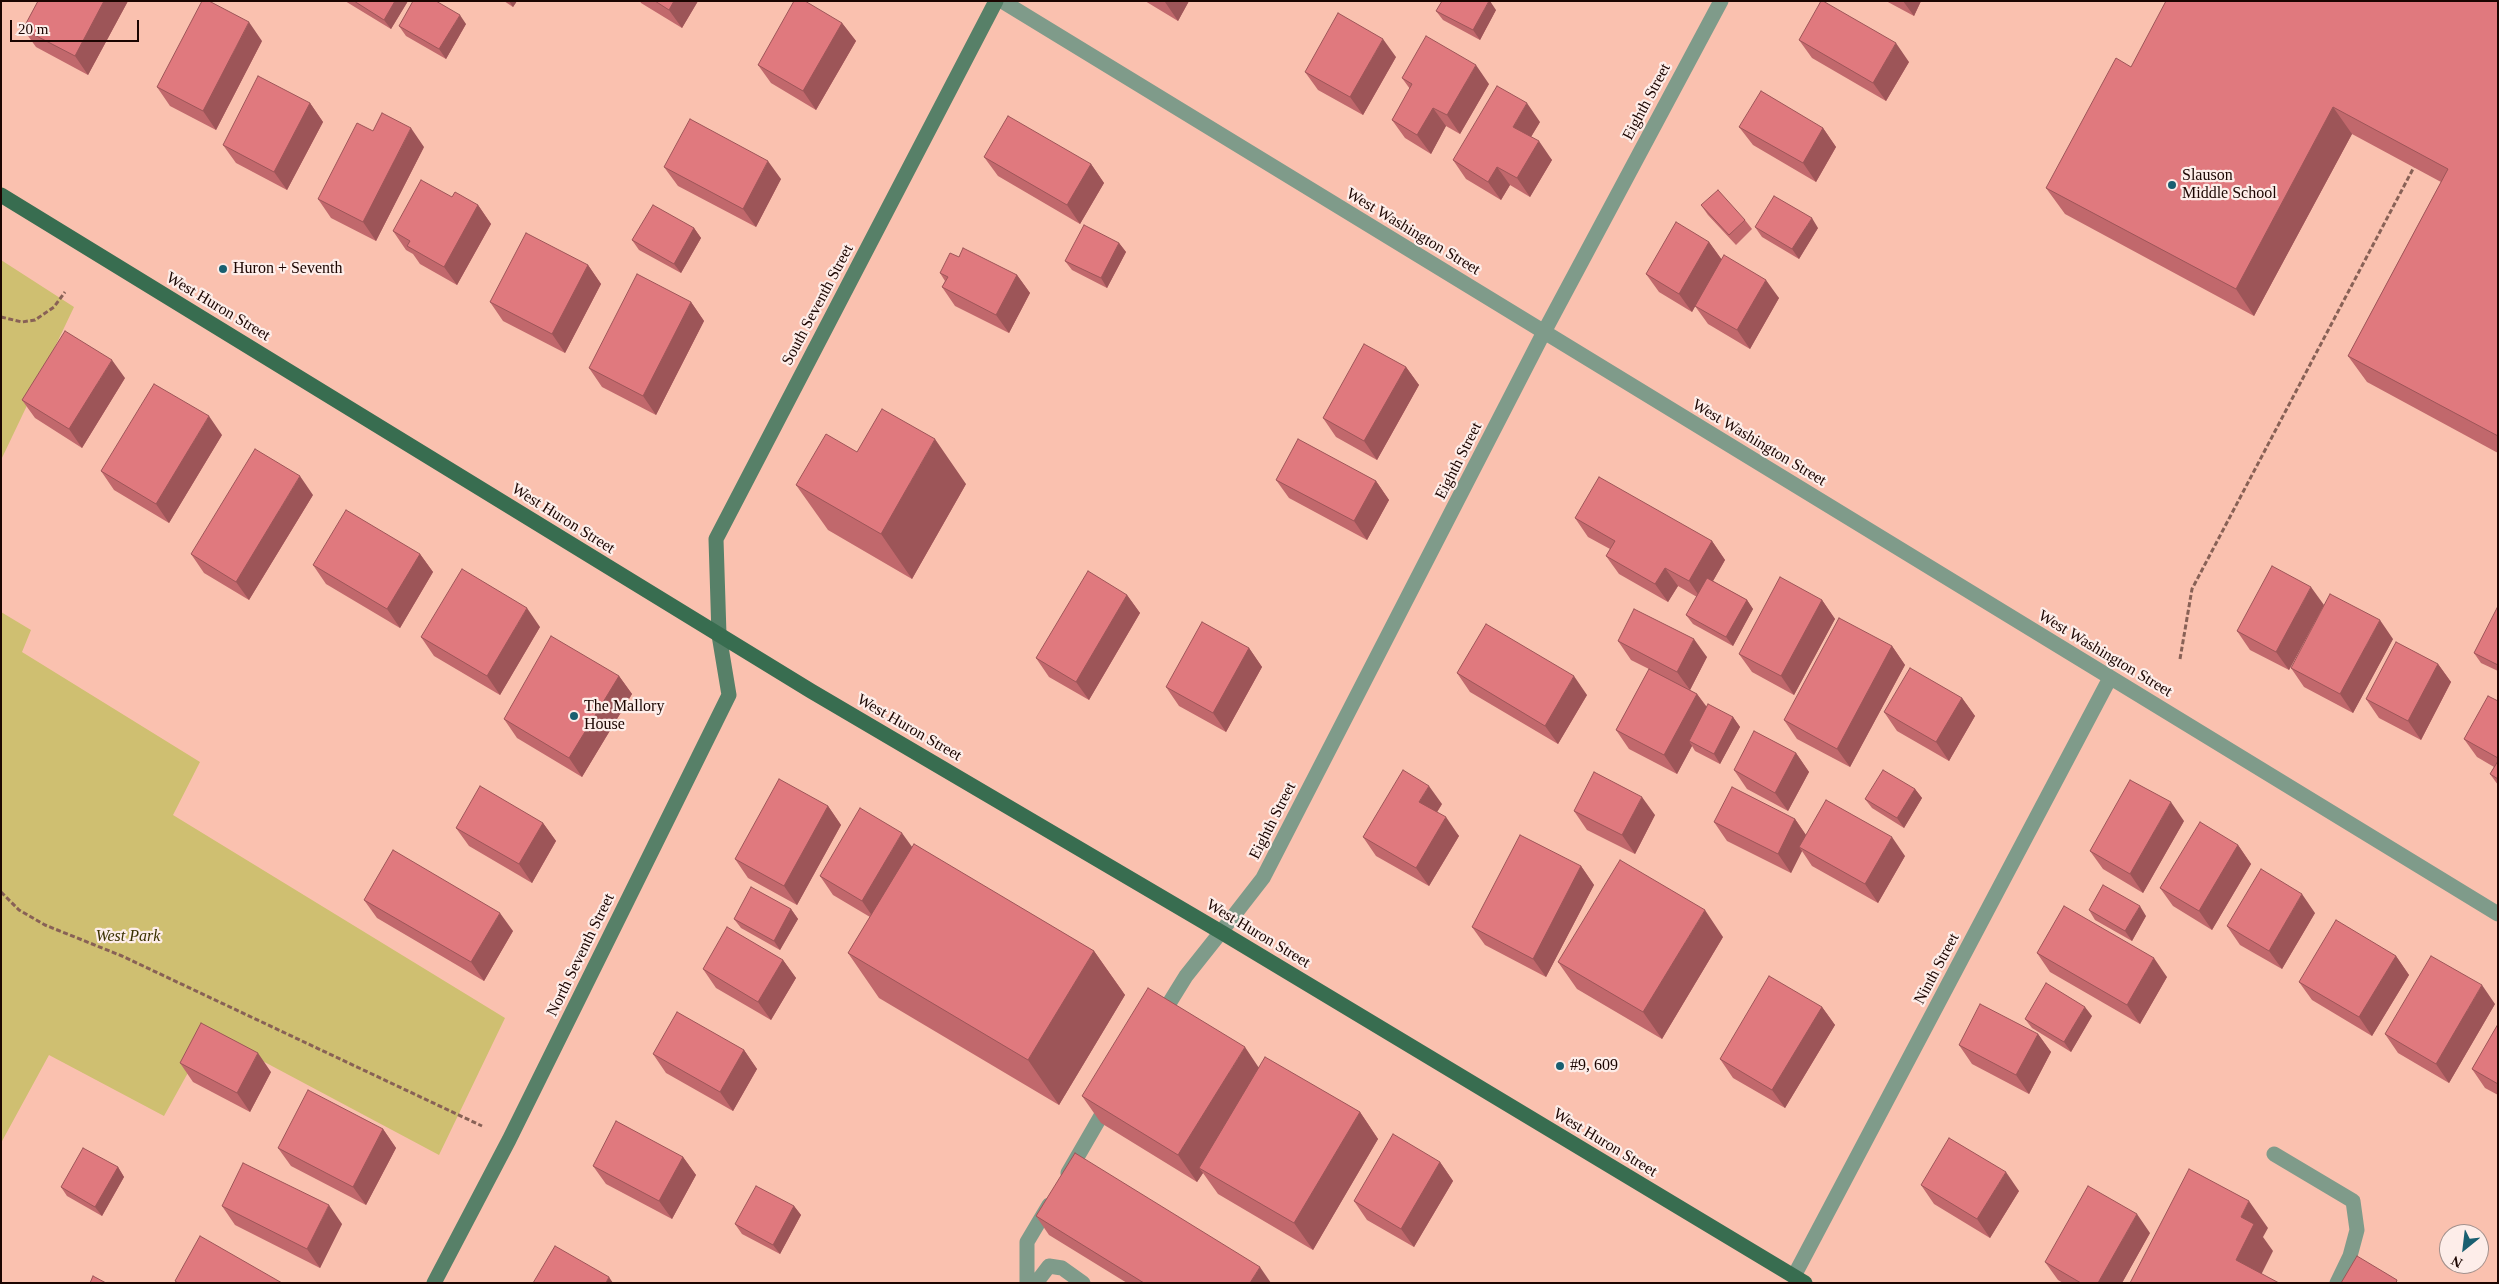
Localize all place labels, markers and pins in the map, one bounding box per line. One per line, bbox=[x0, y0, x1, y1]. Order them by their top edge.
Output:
place label: Slauson Middle School bbox=[2182, 166, 2277, 204]
marker: Slauson Middle School bbox=[2166, 179, 2178, 191]
place label: Huron + Seventh bbox=[233, 259, 342, 279]
marker: Huron + Seventh bbox=[217, 263, 229, 275]
place label: The Mallory House bbox=[584, 697, 664, 735]
marker: The Mallory House bbox=[568, 710, 580, 722]
place label: #9, 609 bbox=[1570, 1056, 1618, 1076]
marker: #9, 609 bbox=[1554, 1060, 1566, 1072]

